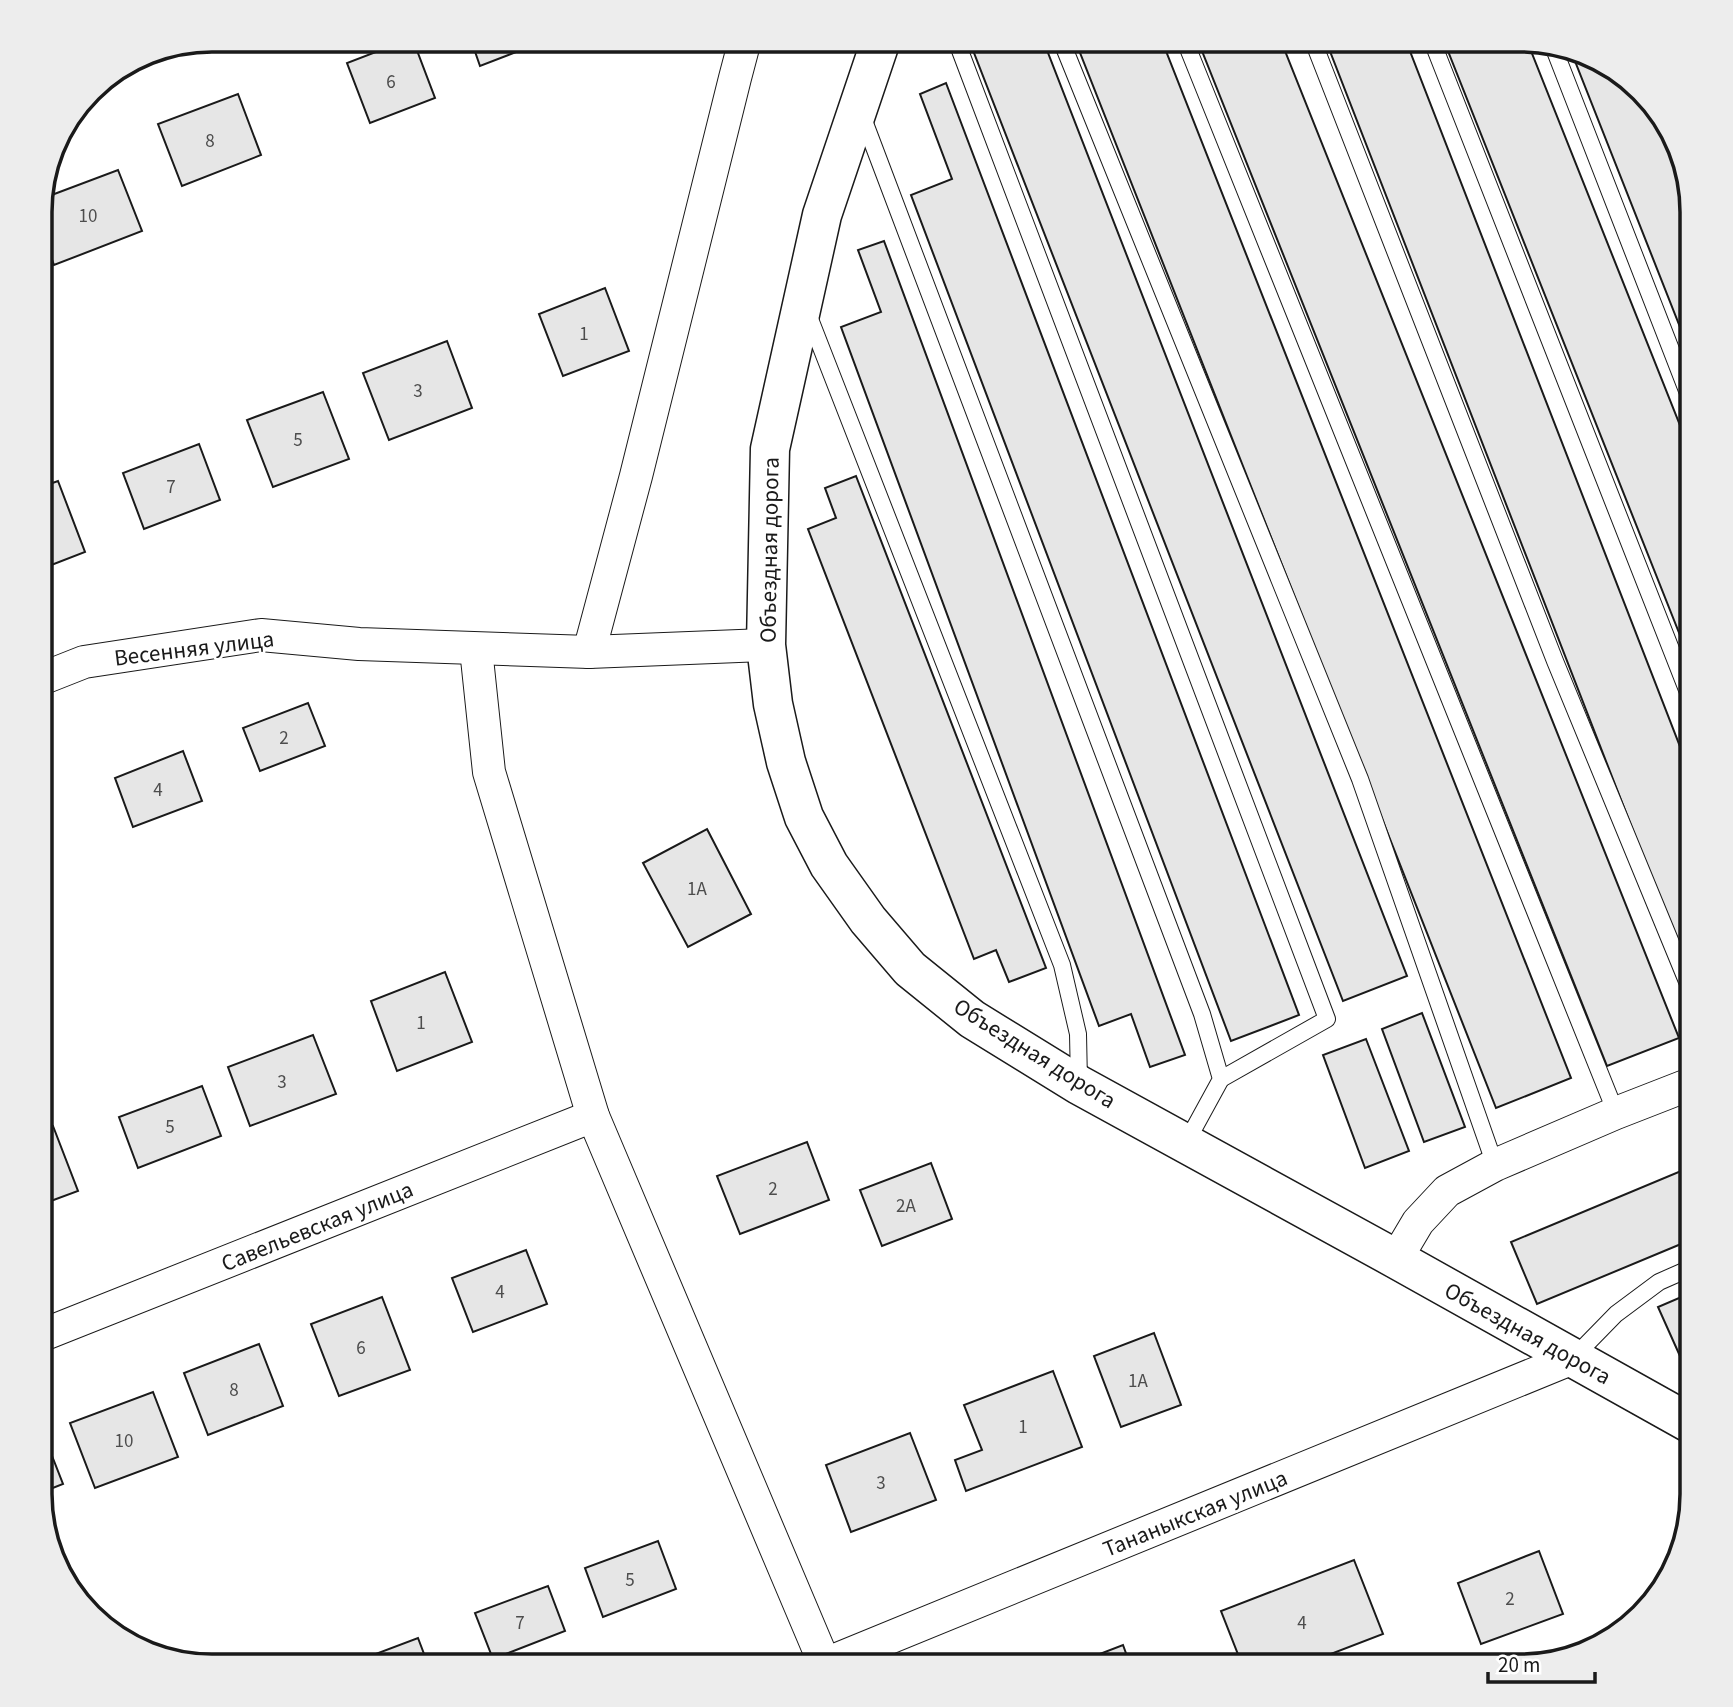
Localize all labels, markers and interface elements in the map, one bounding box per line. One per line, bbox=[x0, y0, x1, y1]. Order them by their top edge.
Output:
house number: 6 bbox=[386, 69, 396, 96]
house number: 8 bbox=[205, 128, 215, 155]
house number: 10 bbox=[79, 203, 97, 230]
house number: 1 bbox=[579, 321, 589, 348]
house number: 3 bbox=[413, 378, 423, 405]
house number: 5 bbox=[293, 427, 303, 454]
street label: Объездная дорога bbox=[751, 457, 788, 643]
house number: 7 bbox=[166, 474, 176, 501]
street label: Весенняя улица bbox=[112, 622, 276, 675]
house number: 2 bbox=[279, 725, 289, 752]
house number: 4 bbox=[153, 777, 163, 804]
house number: 1А bbox=[687, 876, 708, 903]
street label: Объездная дорога bbox=[947, 990, 1122, 1117]
house number: 1 bbox=[416, 1010, 426, 1037]
house number: 3 bbox=[277, 1069, 287, 1096]
house number: 5 bbox=[165, 1114, 175, 1141]
street label: Савельевская улица bbox=[216, 1173, 418, 1280]
house number: 2 bbox=[768, 1176, 778, 1203]
house number: 2А bbox=[896, 1193, 917, 1220]
street label: Объездная дорога bbox=[1438, 1274, 1617, 1393]
house number: 4 bbox=[495, 1279, 505, 1306]
house number: 6 bbox=[356, 1335, 366, 1362]
house number: 1А bbox=[1128, 1368, 1149, 1395]
house number: 8 bbox=[229, 1377, 239, 1404]
house number: 1 bbox=[1018, 1414, 1028, 1441]
house number: 10 bbox=[115, 1428, 133, 1455]
street label: Тананыкская улица bbox=[1098, 1461, 1292, 1566]
house number: 3 bbox=[876, 1470, 886, 1497]
house number: 5 bbox=[625, 1567, 635, 1594]
house number: 2 bbox=[1505, 1586, 1515, 1613]
house number: 7 bbox=[515, 1610, 525, 1637]
house number: 4 bbox=[1297, 1610, 1307, 1637]
scale bar bbox=[1488, 1640, 1595, 1684]
text: 20 m bbox=[1498, 1650, 1540, 1680]

